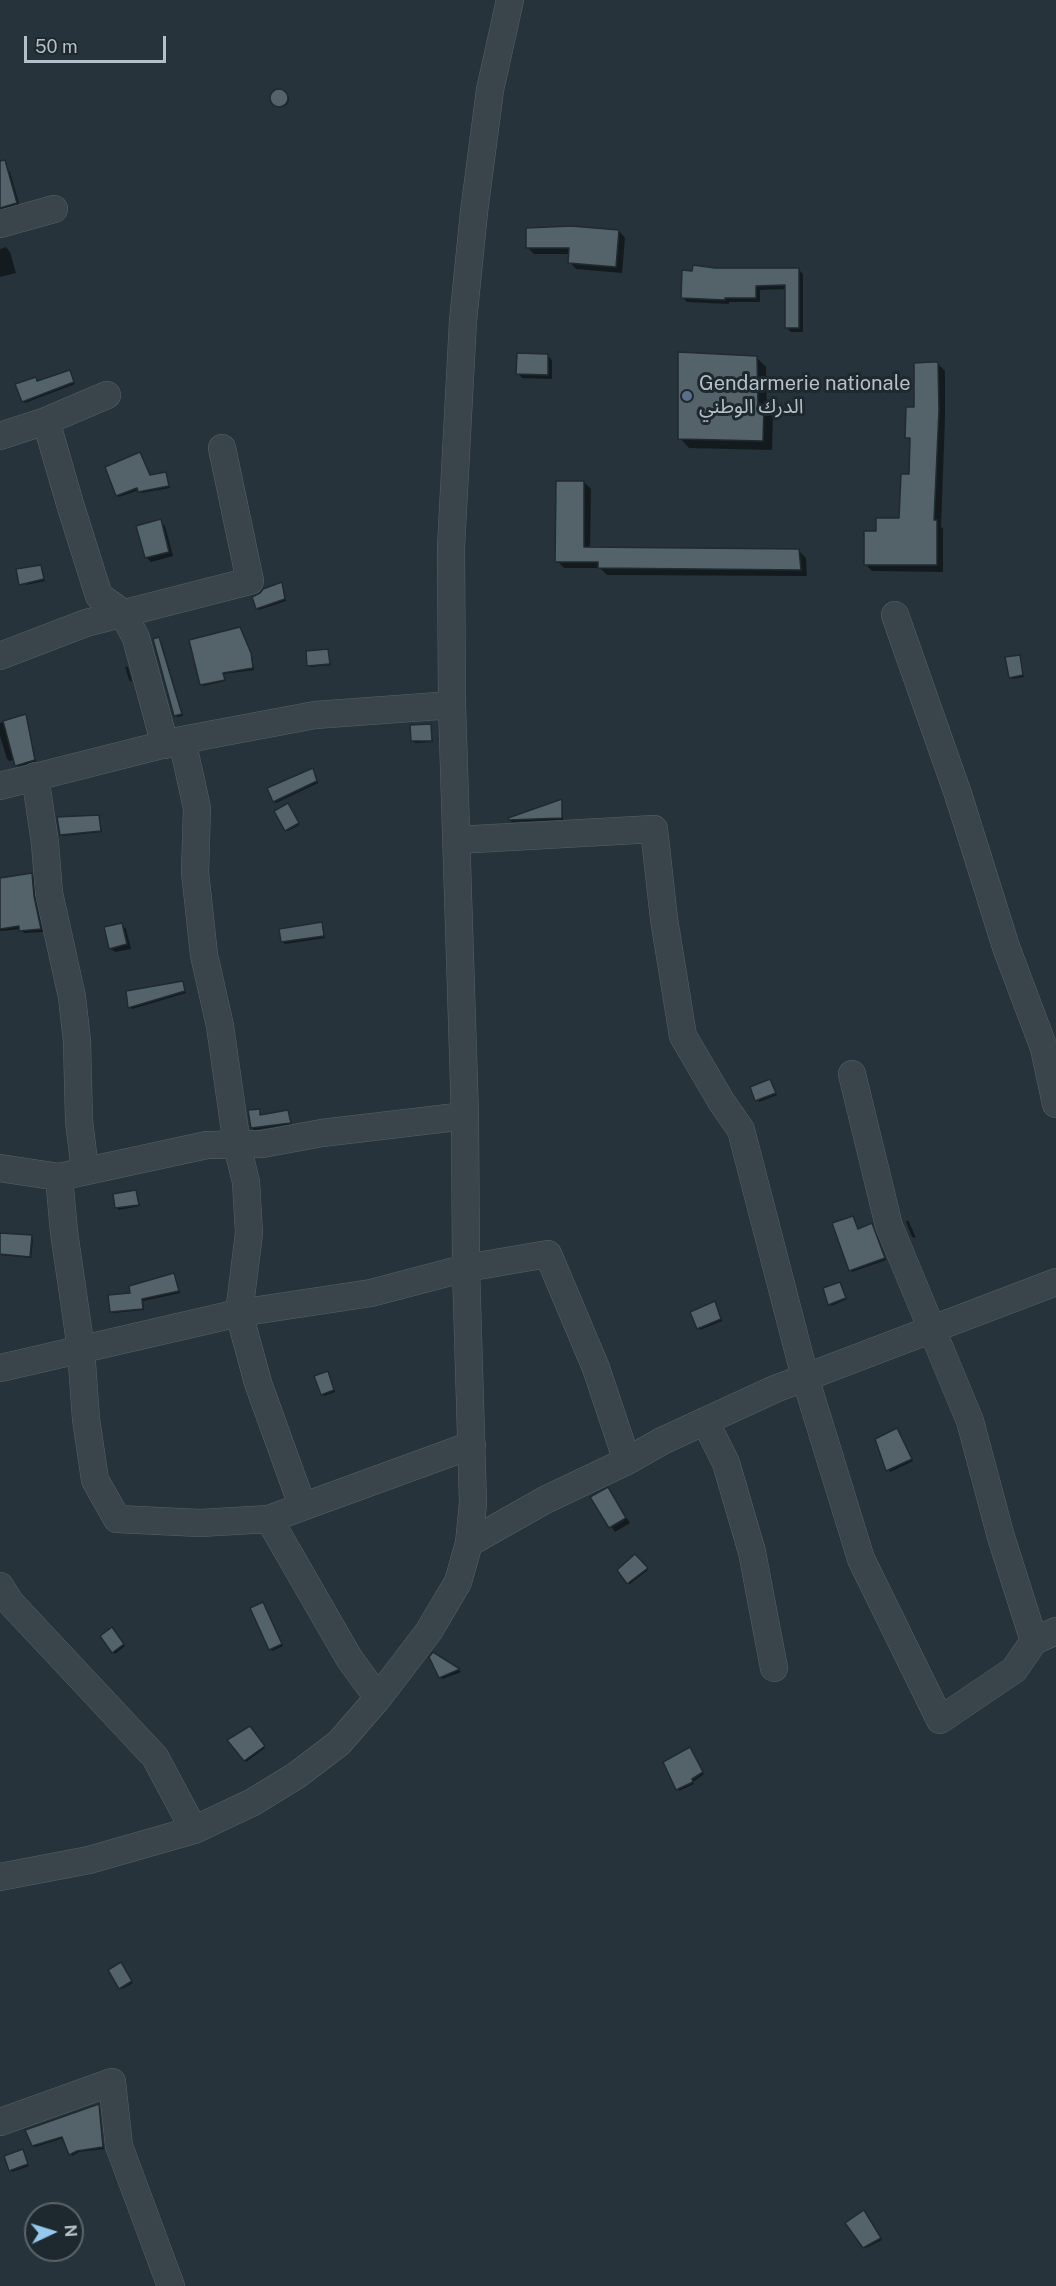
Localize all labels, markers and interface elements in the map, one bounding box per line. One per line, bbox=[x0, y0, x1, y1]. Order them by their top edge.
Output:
scale bar bbox=[27, 24, 170, 62]
text: 50 m bbox=[35, 36, 78, 57]
place label: Gendarmerie nationale الدرك الوطني bbox=[699, 372, 911, 419]
marker: Gendarmerie nationale الدرك الوطني bbox=[680, 389, 694, 403]
north arrow bbox=[24, 2202, 84, 2262]
text: N bbox=[61, 2224, 80, 2238]

